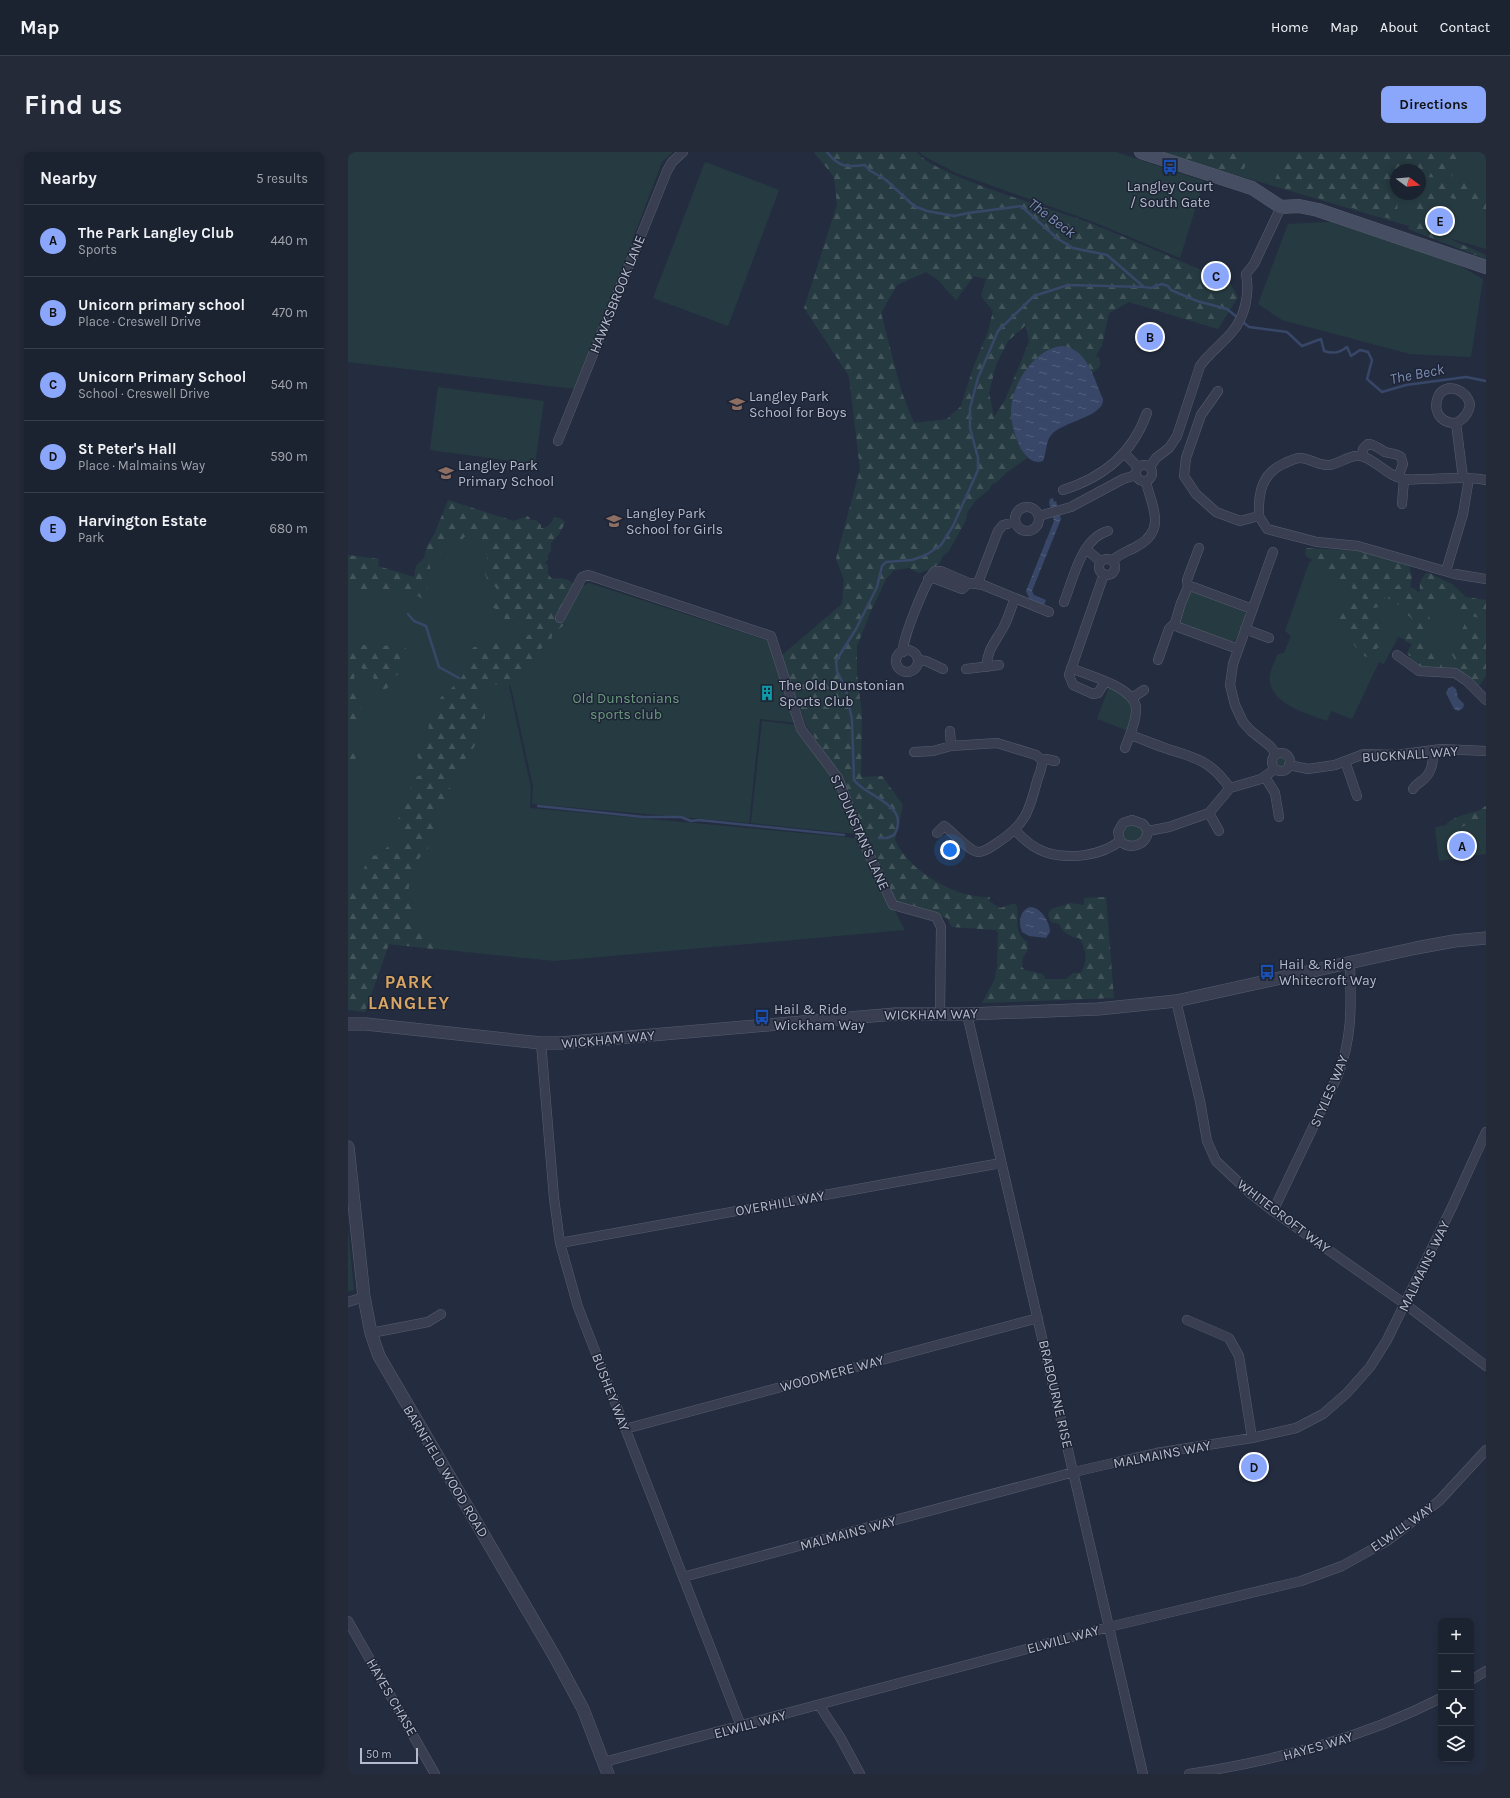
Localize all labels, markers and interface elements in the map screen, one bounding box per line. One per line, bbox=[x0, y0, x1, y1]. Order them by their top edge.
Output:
text: Map bbox=[20, 17, 59, 39]
text: Home bbox=[1271, 19, 1308, 36]
text: Map bbox=[1330, 19, 1358, 36]
text: About bbox=[1380, 19, 1418, 36]
text: Contact bbox=[1440, 19, 1490, 36]
button: Directions bbox=[1381, 86, 1486, 123]
text: Find us bbox=[24, 88, 123, 121]
bus stop icon: Langley Court / South Gate bbox=[1161, 158, 1179, 176]
north arrow bbox=[1390, 164, 1426, 200]
text: Nearby bbox=[40, 168, 97, 188]
text: 5 results bbox=[256, 171, 308, 186]
place label: Langley Court / South Gate bbox=[1127, 178, 1213, 211]
water label: The Beck bbox=[1025, 194, 1080, 242]
pin: E bbox=[1427, 206, 1453, 236]
text: The Park Langley Club bbox=[78, 224, 234, 242]
text: A bbox=[49, 233, 57, 248]
text: 440 m bbox=[271, 233, 308, 248]
street label: HAWKSBROOK LANE bbox=[586, 233, 649, 356]
text: Sports bbox=[78, 242, 117, 257]
pin: C bbox=[1203, 261, 1229, 291]
text: Unicorn primary school bbox=[78, 296, 245, 314]
text: B bbox=[49, 305, 57, 320]
text: 470 m bbox=[272, 305, 308, 320]
text: Place · Creswell Drive bbox=[78, 314, 201, 329]
pin: B bbox=[1137, 322, 1163, 352]
water label: The Beck bbox=[1388, 360, 1446, 388]
text: Unicorn Primary School bbox=[78, 368, 246, 386]
text: C bbox=[49, 377, 57, 392]
text: 540 m bbox=[270, 377, 308, 392]
text: School · Creswell Drive bbox=[78, 386, 210, 401]
place label: Langley Park School for Boys bbox=[749, 388, 847, 421]
school or university icon: Langley Park School for Boys bbox=[728, 395, 746, 413]
text: St Peter's Hall bbox=[78, 440, 177, 458]
text: D bbox=[49, 449, 57, 464]
text: 590 m bbox=[270, 449, 308, 464]
place label: Langley Park Primary School bbox=[458, 457, 554, 490]
text: Place · Malmains Way bbox=[78, 458, 205, 473]
school or university icon: Langley Park Primary School bbox=[437, 464, 455, 482]
place label: Langley Park School for Girls bbox=[626, 505, 723, 538]
text: Harvington Estate bbox=[78, 512, 207, 530]
school or university icon: Langley Park School for Girls bbox=[605, 512, 623, 530]
text: E bbox=[49, 521, 57, 536]
text: 680 m bbox=[270, 521, 308, 536]
text: Park bbox=[78, 530, 104, 545]
place label: The Old Dunstonian Sports Club bbox=[779, 677, 905, 710]
building icon: The Old Dunstonian Sports Club bbox=[758, 684, 776, 702]
park label: Old Dunstonians sports club bbox=[572, 690, 680, 723]
street label: BUCKNALL WAY bbox=[1361, 743, 1459, 766]
street label: ST DUNSTAN'S LANE bbox=[826, 772, 893, 893]
pin: A bbox=[1449, 831, 1475, 861]
your location bbox=[940, 840, 960, 860]
place label: Hail & Ride Whitecroft Way bbox=[1279, 956, 1377, 989]
bus stop icon: Hail & Ride Whitecroft Way bbox=[1258, 963, 1276, 981]
district label: PARK LANGLEY bbox=[368, 971, 450, 1014]
place label: Hail & Ride Wickham Way bbox=[774, 1001, 865, 1034]
street label: WICKHAM WAY bbox=[884, 1005, 978, 1024]
bus stop icon: Hail & Ride Wickham Way bbox=[753, 1008, 771, 1026]
street label: WICKHAM WAY bbox=[561, 1027, 656, 1052]
street label: STYLES WAY bbox=[1307, 1052, 1352, 1130]
street label: WHITECROFT WAY bbox=[1234, 1176, 1334, 1257]
street label: OVERHILL WAY bbox=[734, 1187, 826, 1220]
street label: MALMAINS WAY bbox=[1395, 1218, 1454, 1314]
street label: BRABOURNE RISE bbox=[1035, 1338, 1076, 1450]
street label: BUSHEY WAY bbox=[588, 1351, 633, 1434]
street label: WOODMERE WAY bbox=[778, 1351, 886, 1396]
street label: BARNFIELD WOOD ROAD bbox=[399, 1402, 492, 1540]
street label: MALMAINS WAY bbox=[1112, 1437, 1213, 1472]
pin: D bbox=[1241, 1452, 1267, 1482]
street label: ELWILL WAY bbox=[1367, 1499, 1438, 1556]
street label: MALMAINS WAY bbox=[798, 1512, 898, 1555]
map controls bbox=[1438, 1618, 1474, 1762]
button: + bbox=[1438, 1618, 1474, 1654]
street label: ELWILL WAY bbox=[1025, 1622, 1101, 1657]
button: − bbox=[1438, 1654, 1474, 1690]
street label: HAYES CHASE bbox=[363, 1655, 421, 1739]
button: locate bbox=[1438, 1690, 1474, 1726]
street label: ELWILL WAY bbox=[712, 1707, 788, 1742]
button: layers bbox=[1438, 1726, 1474, 1762]
street label: HAYES WAY bbox=[1281, 1728, 1355, 1765]
scale bar bbox=[360, 1746, 418, 1765]
text: 50 m bbox=[366, 1748, 392, 1761]

